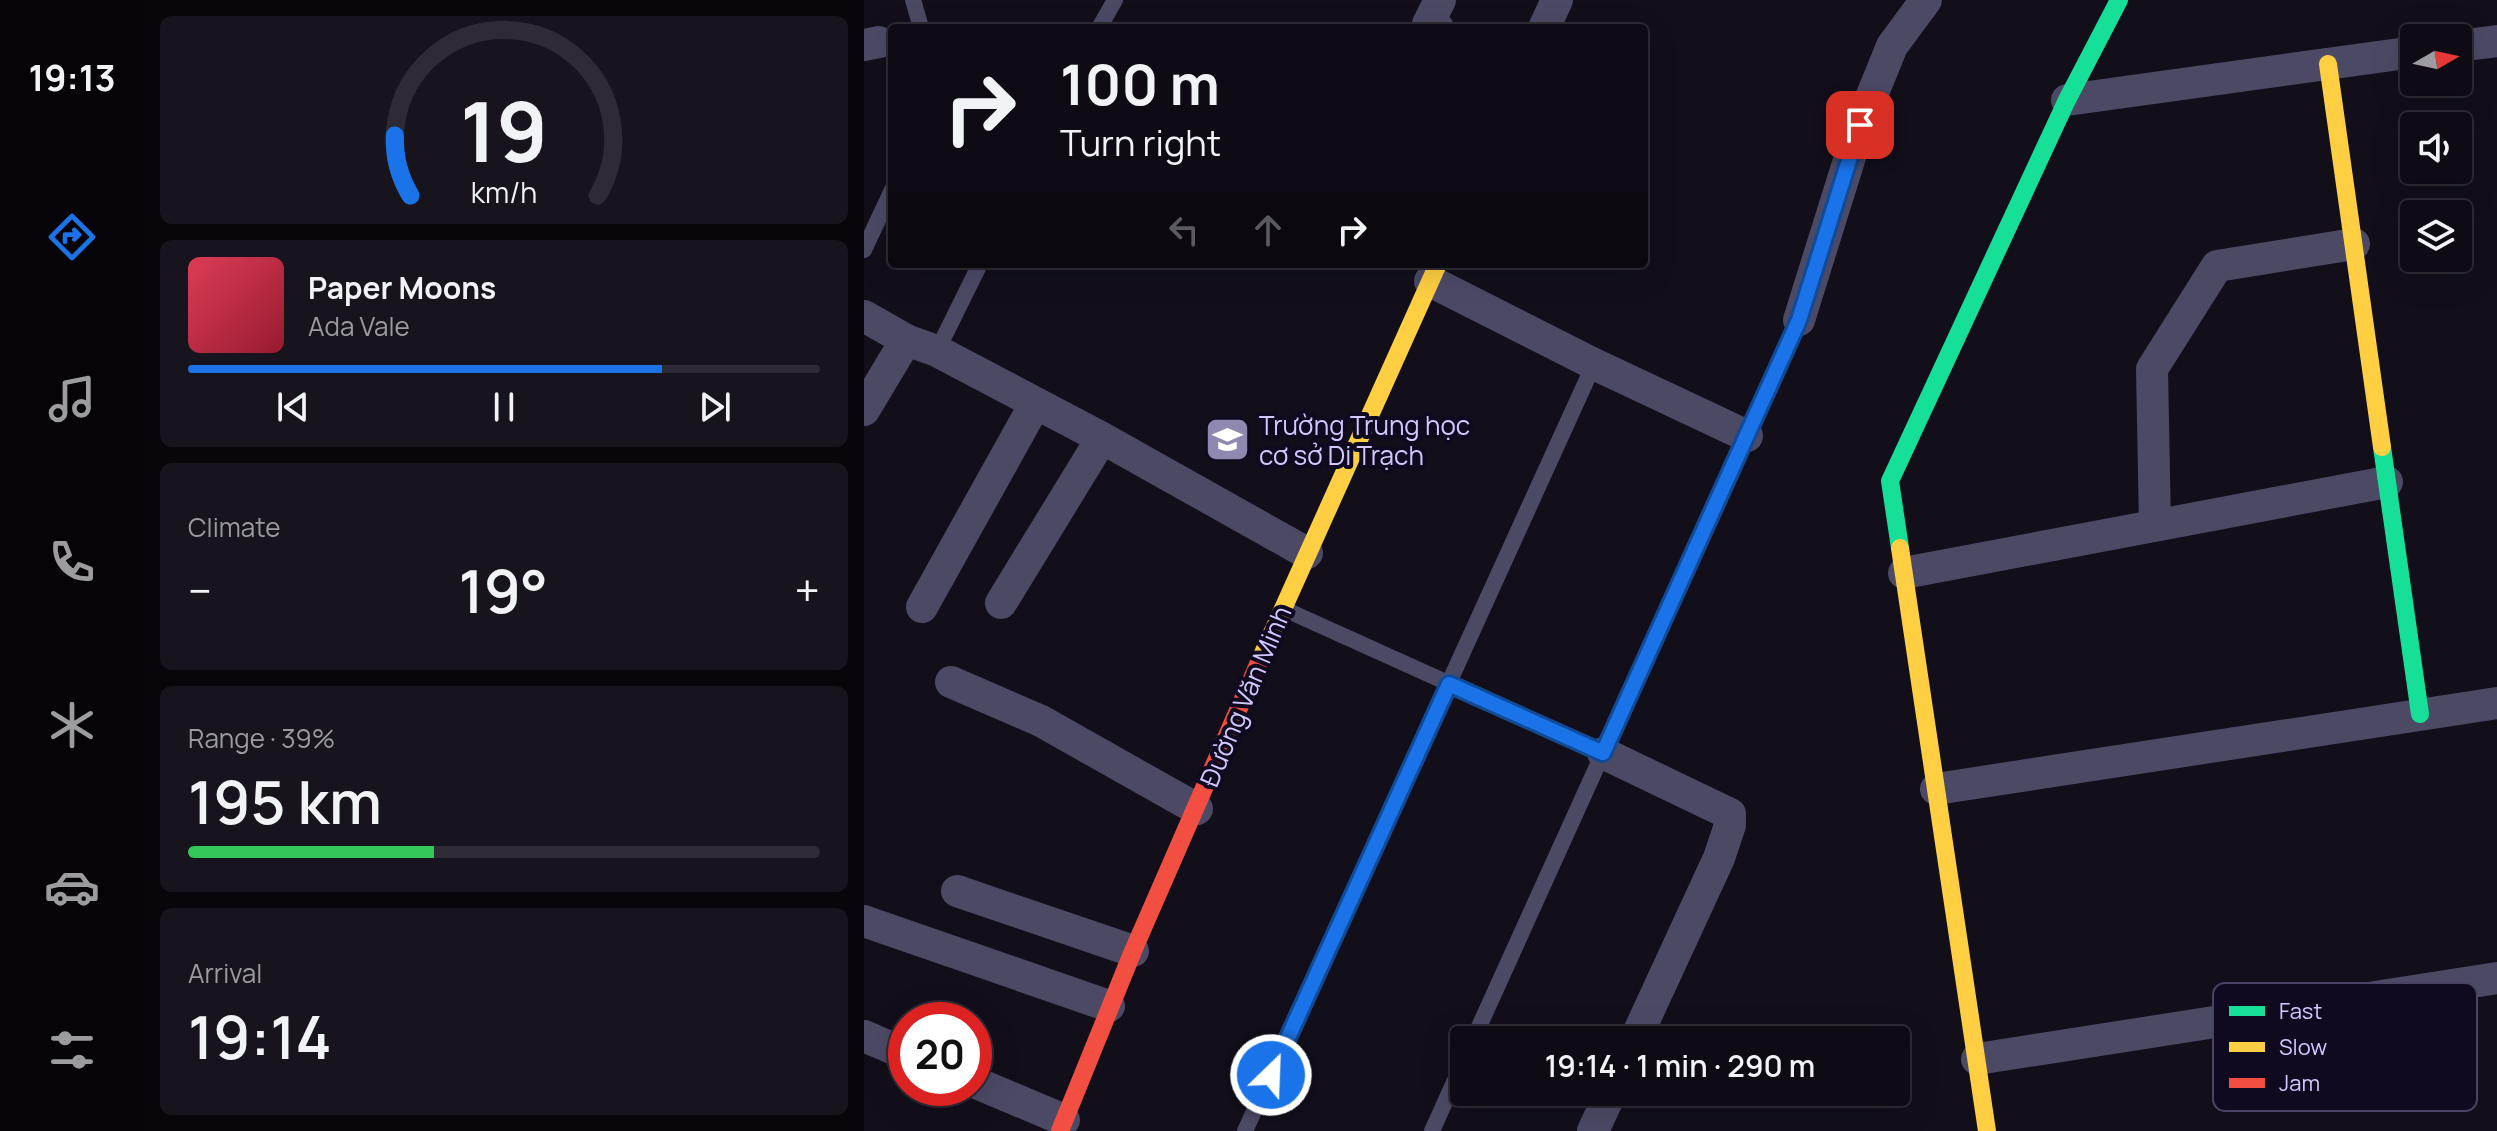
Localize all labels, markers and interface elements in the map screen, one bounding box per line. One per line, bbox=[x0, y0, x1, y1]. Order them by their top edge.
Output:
north arrow bbox=[2400, 24, 2472, 96]
map controls bbox=[2400, 24, 2472, 272]
text: 100 m bbox=[1060, 45, 1220, 122]
text: 19:13 bbox=[28, 53, 116, 102]
icon: right bbox=[928, 56, 1032, 160]
text: 19 bbox=[460, 73, 548, 187]
pin bbox=[1826, 91, 1894, 159]
icon: arrive bbox=[1838, 103, 1882, 147]
button: sound bbox=[2400, 112, 2472, 184]
text: Turn right bbox=[1060, 118, 1221, 167]
text: km/h bbox=[471, 173, 537, 212]
button: layers bbox=[2400, 200, 2472, 272]
icon: left bbox=[1162, 208, 1206, 252]
icon: ahead bbox=[1246, 208, 1290, 252]
icon: right bbox=[1330, 208, 1374, 252]
icon: directions bbox=[44, 209, 100, 265]
text: Paper Moons bbox=[308, 267, 496, 308]
text: Ada Vale bbox=[308, 308, 410, 344]
icon: music bbox=[44, 371, 100, 427]
icon: previous bbox=[271, 385, 315, 429]
icon: pause bbox=[482, 385, 526, 429]
icon: next bbox=[693, 385, 737, 429]
place label: Trường Trung học cơ sở Di Trạch bbox=[1259, 407, 1470, 473]
school or university icon: Trường Trung học cơ sở Di Trạch bbox=[1204, 416, 1252, 464]
text: Climate bbox=[188, 509, 280, 545]
icon: phone bbox=[44, 534, 100, 590]
text: 19° bbox=[458, 549, 548, 631]
text: − bbox=[188, 560, 212, 620]
text: + bbox=[795, 560, 820, 620]
street label: Đường Văn Minh bbox=[1191, 600, 1299, 792]
icon: climate bbox=[44, 697, 100, 753]
text: Range · 39% bbox=[188, 720, 335, 756]
text: 195 km bbox=[188, 760, 382, 842]
icon: car bbox=[44, 859, 100, 915]
text: Arrival bbox=[188, 955, 262, 991]
legend bbox=[2213, 983, 2477, 1111]
text: 19:14 bbox=[188, 995, 332, 1077]
text: Fast bbox=[2279, 996, 2322, 1026]
speed limit sign: 20 bbox=[888, 1002, 992, 1106]
icon: filters bbox=[44, 1022, 100, 1078]
text: Slow bbox=[2279, 1032, 2327, 1062]
position arrow bbox=[1229, 1033, 1313, 1117]
text: 19:14 · 1 min · 290 m bbox=[1545, 1045, 1815, 1086]
text: Jam bbox=[2279, 1068, 2320, 1098]

